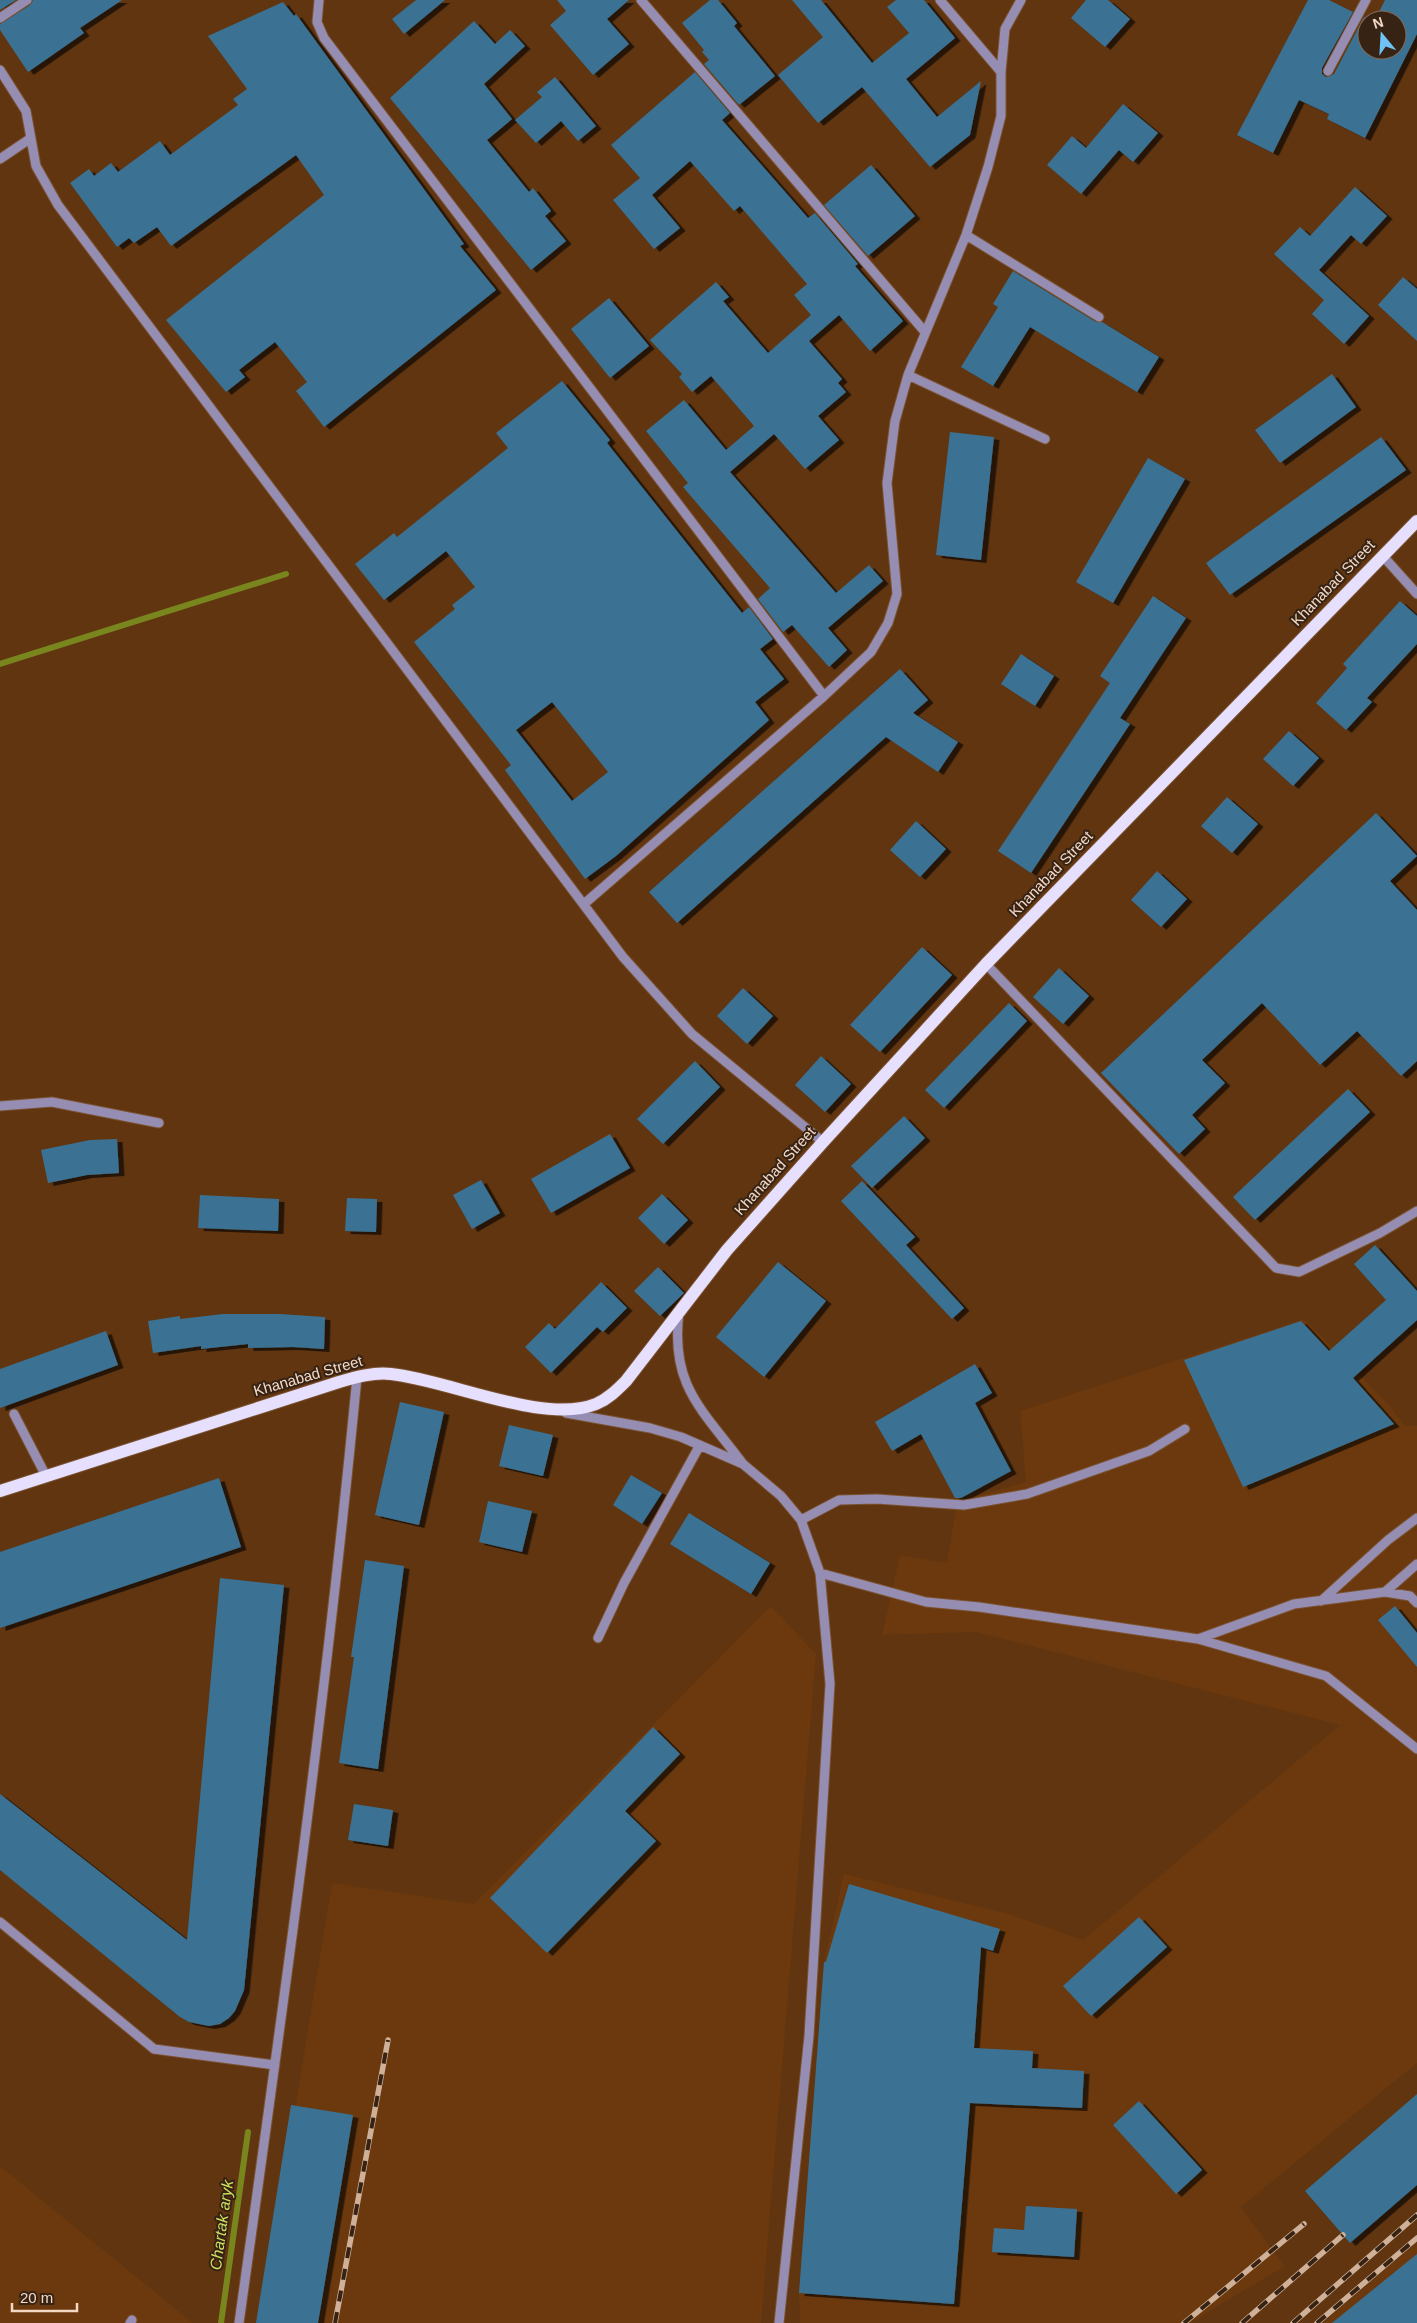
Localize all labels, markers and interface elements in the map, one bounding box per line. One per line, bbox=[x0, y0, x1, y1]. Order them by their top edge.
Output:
north arrow bbox=[1357, 10, 1407, 60]
text: N bbox=[1371, 13, 1385, 32]
street label: Khanabad Street bbox=[1287, 536, 1378, 629]
street label: Khanabad Street bbox=[1005, 827, 1096, 920]
street label: Khanabad Street bbox=[731, 1123, 819, 1218]
street label: Khanabad Street bbox=[251, 1352, 365, 1399]
water label: Chartak aryk bbox=[207, 2178, 236, 2271]
scale bar bbox=[12, 2280, 78, 2312]
text: 20 m bbox=[20, 2289, 53, 2306]

